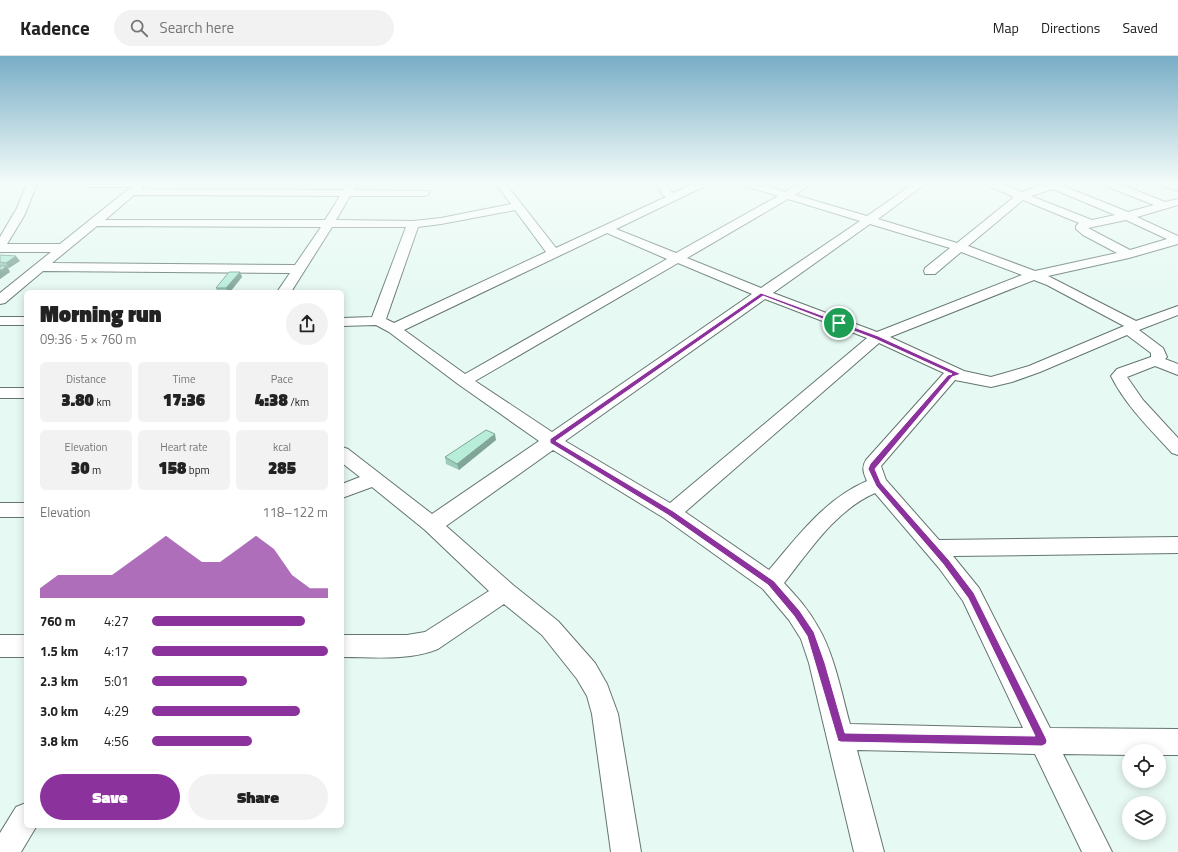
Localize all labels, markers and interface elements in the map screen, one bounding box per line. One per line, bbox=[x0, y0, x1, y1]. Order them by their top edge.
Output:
search box bbox=[114, 10, 394, 46]
text: Kadence bbox=[20, 13, 90, 42]
text: Search here bbox=[160, 16, 234, 39]
icon: search bbox=[128, 17, 150, 39]
text: Map bbox=[993, 17, 1019, 38]
text: Directions bbox=[1041, 17, 1100, 38]
text: Saved bbox=[1122, 17, 1158, 38]
text: Morning run bbox=[40, 297, 162, 331]
button: share bbox=[286, 303, 328, 345]
pin bbox=[822, 306, 856, 340]
icon: arrive bbox=[828, 312, 850, 334]
text: 09:36 · 5 × 760 m bbox=[40, 329, 136, 349]
text: Distance bbox=[66, 371, 106, 387]
text: Time bbox=[173, 371, 195, 387]
text: Pace bbox=[271, 371, 293, 387]
text: 3.80 bbox=[61, 387, 94, 413]
text: 17:36 bbox=[163, 387, 205, 413]
text: 4:38 bbox=[255, 387, 288, 413]
text: km bbox=[94, 394, 111, 410]
text: /km bbox=[288, 394, 309, 410]
text: Elevation bbox=[65, 439, 107, 455]
text: Heart rate bbox=[160, 439, 208, 455]
text: kcal bbox=[273, 439, 291, 455]
text: 30 bbox=[71, 455, 90, 481]
text: 158 bbox=[158, 455, 186, 481]
text: 285 bbox=[268, 455, 296, 481]
text: m bbox=[90, 462, 101, 478]
text: bpm bbox=[186, 462, 210, 478]
text: Elevation bbox=[40, 502, 91, 522]
text: 118–122 m bbox=[262, 502, 328, 522]
text: 760 m bbox=[40, 611, 76, 631]
text: 4:27 bbox=[104, 611, 129, 631]
text: 1.5 km bbox=[40, 641, 78, 661]
text: 4:17 bbox=[104, 641, 129, 661]
text: 2.3 km bbox=[40, 671, 78, 691]
text: 5:01 bbox=[104, 671, 129, 691]
text: 3.0 km bbox=[40, 701, 78, 721]
text: 4:29 bbox=[104, 701, 129, 721]
text: 3.8 km bbox=[40, 731, 78, 751]
text: 4:56 bbox=[104, 731, 129, 751]
map controls bbox=[1122, 744, 1166, 840]
button: locate bbox=[1122, 744, 1166, 788]
button: Save bbox=[40, 774, 180, 820]
button: Share bbox=[188, 774, 328, 820]
button: layers bbox=[1122, 796, 1166, 840]

